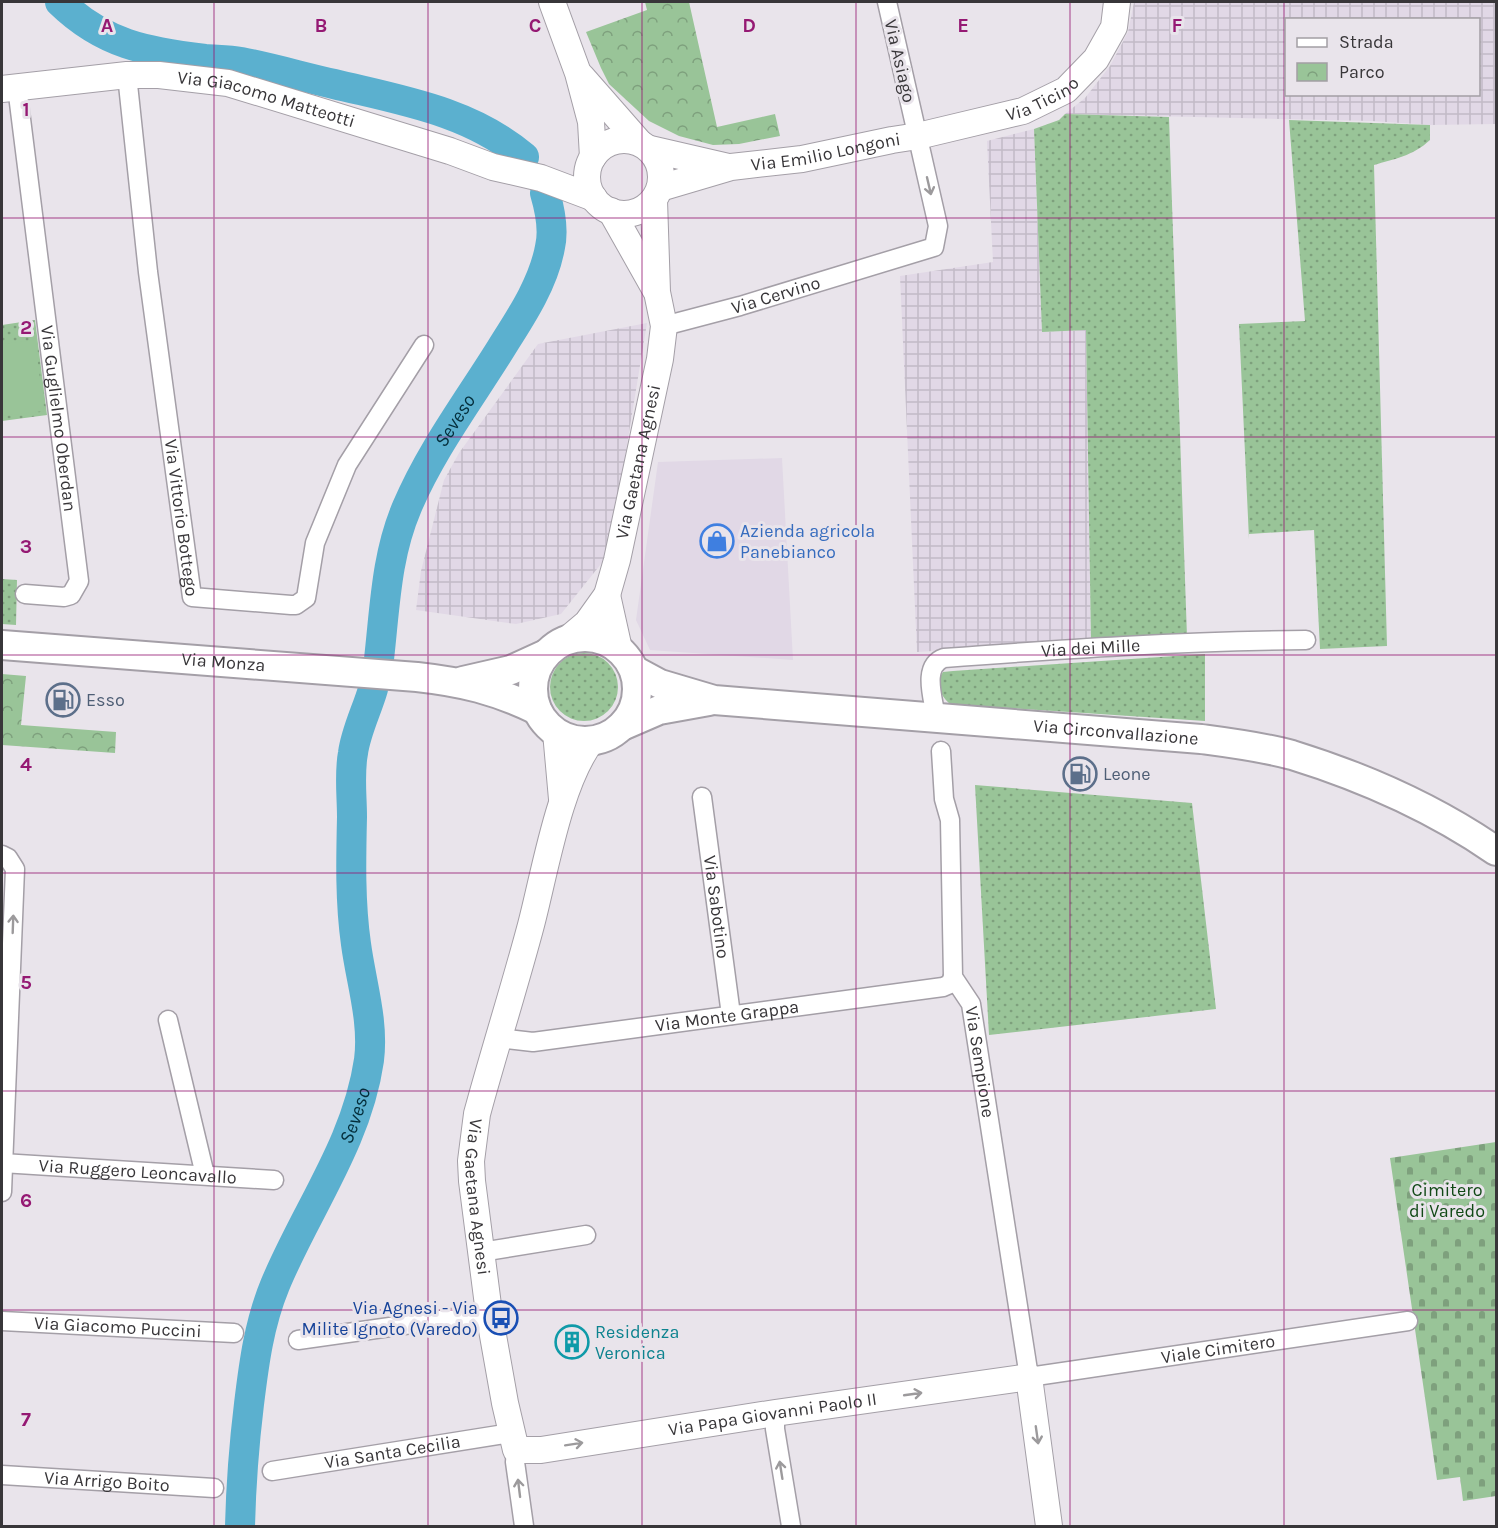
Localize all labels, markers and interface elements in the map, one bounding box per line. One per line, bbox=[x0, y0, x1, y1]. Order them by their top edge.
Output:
text: A bbox=[101, 14, 114, 37]
text: B bbox=[315, 14, 327, 37]
text: C bbox=[529, 14, 541, 37]
text: D bbox=[742, 14, 756, 37]
text: E bbox=[957, 14, 969, 37]
text: F bbox=[1172, 14, 1183, 37]
street label: Via Asiago bbox=[880, 17, 920, 105]
legend bbox=[1285, 18, 1480, 96]
text: Strada bbox=[1339, 31, 1394, 53]
text: Parco bbox=[1339, 61, 1385, 83]
street label: Via Giacomo Matteotti bbox=[176, 66, 358, 132]
street label: Via Ticino bbox=[1003, 72, 1084, 126]
text: 1 bbox=[22, 98, 30, 121]
street label: Via Emilio Longoni bbox=[750, 128, 902, 176]
one-way arrow bbox=[923, 176, 935, 195]
street label: Via Cervino bbox=[729, 271, 823, 319]
text: 2 bbox=[20, 316, 32, 339]
street label: Via Guglielmo Oberdan bbox=[36, 324, 81, 513]
street label: Via Gaetana Agnesi bbox=[611, 382, 665, 541]
water label: Seveso bbox=[430, 390, 480, 451]
street label: Via Vittorio Bottego bbox=[160, 438, 203, 598]
place label: Azienda agricola Panebianco bbox=[740, 520, 875, 563]
shop icon: Azienda agricola Panebianco bbox=[699, 523, 735, 559]
text: 3 bbox=[20, 535, 32, 558]
street label: Via dei Mille bbox=[1040, 634, 1141, 662]
street label: Via Monza bbox=[181, 648, 266, 676]
fuel station icon: Esso bbox=[45, 682, 81, 718]
place label: Esso bbox=[86, 689, 125, 711]
street label: Via Circonvallazione bbox=[1032, 715, 1199, 750]
text: 4 bbox=[20, 753, 32, 776]
fuel station icon: Leone bbox=[1062, 756, 1098, 792]
place label: Leone bbox=[1103, 763, 1151, 785]
street label: Via Sabotino bbox=[699, 854, 734, 960]
one-way arrow bbox=[7, 914, 19, 934]
text: 5 bbox=[20, 971, 32, 994]
street label: Via Monte Grappa bbox=[654, 995, 800, 1037]
street label: Via Sempione bbox=[960, 1005, 1000, 1119]
water label: Seveso bbox=[334, 1085, 375, 1147]
street label: Via Gaetana Agnesi bbox=[460, 1117, 495, 1277]
street label: Via Ruggero Leoncavallo bbox=[38, 1154, 237, 1189]
park label: Cimitero di Varedo bbox=[1409, 1179, 1485, 1222]
text: 6 bbox=[20, 1189, 32, 1212]
place label: Via Agnesi - Via Milite Ignoto (Varedo) bbox=[301, 1297, 478, 1340]
bus stop icon: Via Agnesi - Via Milite Ignoto (Varedo) bbox=[483, 1300, 519, 1336]
street label: Via Giacomo Puccini bbox=[33, 1312, 202, 1342]
place label: Residenza Veronica bbox=[595, 1321, 679, 1364]
building icon: Residenza Veronica bbox=[554, 1324, 590, 1360]
street label: Viale Cimitero bbox=[1160, 1330, 1277, 1368]
street label: Via Papa Giovanni Paolo II bbox=[667, 1388, 878, 1441]
one-way arrow bbox=[902, 1388, 922, 1399]
text: 7 bbox=[21, 1408, 31, 1431]
one-way arrow bbox=[1031, 1425, 1042, 1445]
street label: Via Santa Cecilia bbox=[323, 1430, 462, 1474]
one-way arrow bbox=[564, 1439, 584, 1450]
one-way arrow bbox=[776, 1460, 787, 1480]
street label: Via Arrigo Boito bbox=[43, 1467, 170, 1496]
one-way arrow bbox=[513, 1479, 524, 1499]

